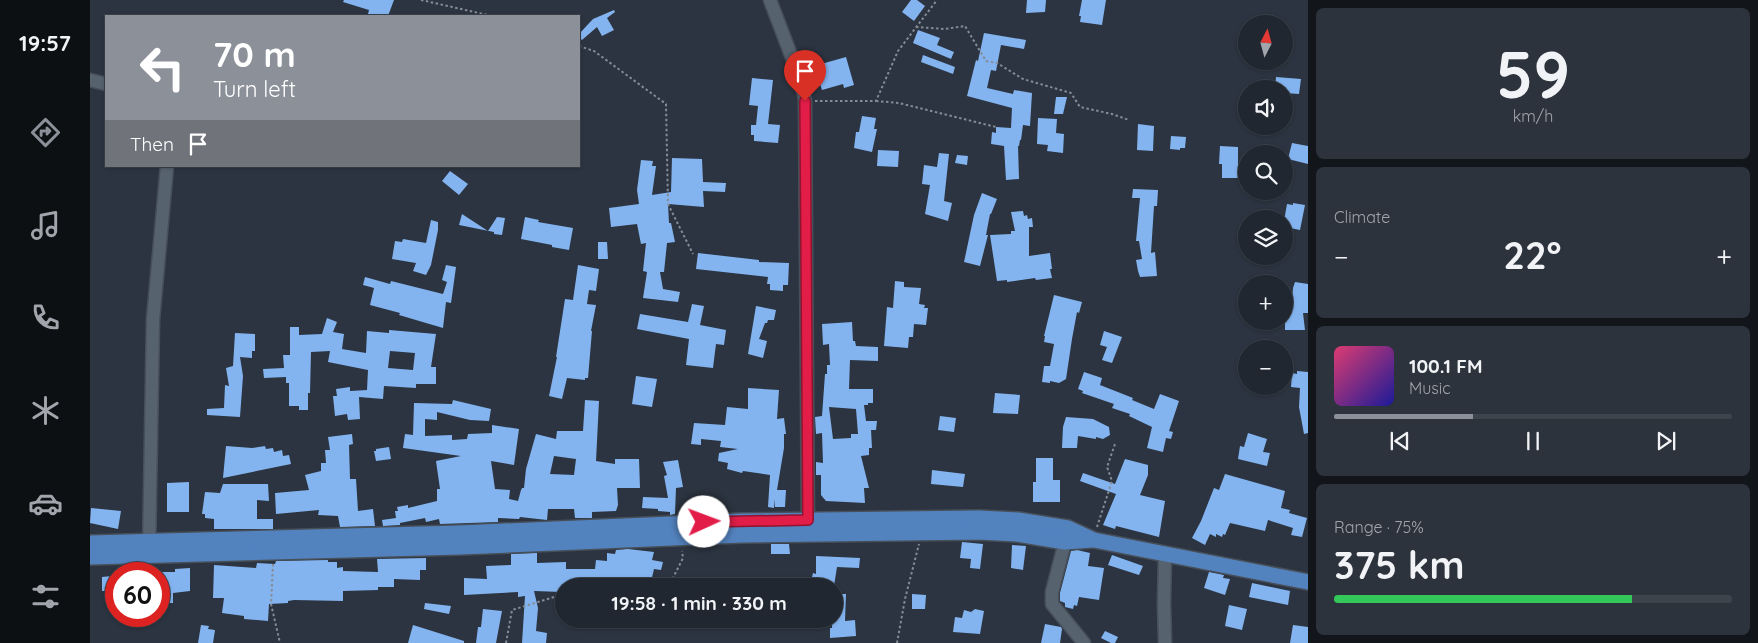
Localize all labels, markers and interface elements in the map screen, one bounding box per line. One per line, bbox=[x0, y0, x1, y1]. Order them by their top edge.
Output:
north arrow bbox=[1238, 15, 1292, 70]
map controls bbox=[1238, 15, 1293, 395]
text: 19:57 bbox=[19, 29, 71, 57]
text: 70 m bbox=[213, 32, 296, 76]
text: 59 bbox=[1496, 33, 1570, 114]
icon: left bbox=[130, 35, 195, 100]
pin bbox=[784, 50, 826, 101]
icon: arrive bbox=[791, 57, 819, 85]
text: Turn left bbox=[213, 75, 296, 103]
button: sound bbox=[1238, 80, 1293, 135]
text: km/h bbox=[1513, 106, 1553, 126]
icon: directions bbox=[28, 115, 63, 150]
icon: arrive bbox=[184, 130, 212, 158]
text: Then bbox=[130, 132, 174, 156]
button: search bbox=[1238, 145, 1293, 200]
text: Climate bbox=[1334, 207, 1390, 227]
icon: music bbox=[28, 208, 63, 243]
button: layers bbox=[1238, 210, 1293, 265]
text: 22° bbox=[1503, 231, 1561, 279]
text: − bbox=[1334, 239, 1349, 274]
text: + bbox=[1716, 239, 1732, 274]
button: + bbox=[1238, 275, 1293, 330]
icon: phone bbox=[28, 300, 63, 335]
button: − bbox=[1238, 340, 1293, 395]
text: 100.1 FM bbox=[1409, 354, 1482, 378]
text: Music bbox=[1409, 378, 1451, 398]
icon: climate bbox=[28, 393, 63, 428]
icon: previous bbox=[1386, 427, 1414, 455]
icon: pause bbox=[1519, 427, 1547, 455]
icon: next bbox=[1652, 427, 1680, 455]
icon: car bbox=[28, 486, 63, 521]
position arrow bbox=[677, 495, 729, 547]
text: Range · 75% bbox=[1334, 517, 1424, 537]
text: 375 km bbox=[1334, 541, 1464, 589]
speed limit sign: 60 bbox=[105, 562, 170, 627]
icon: filters bbox=[28, 579, 63, 614]
text: 19:58 · 1 min · 330 m bbox=[611, 591, 787, 615]

